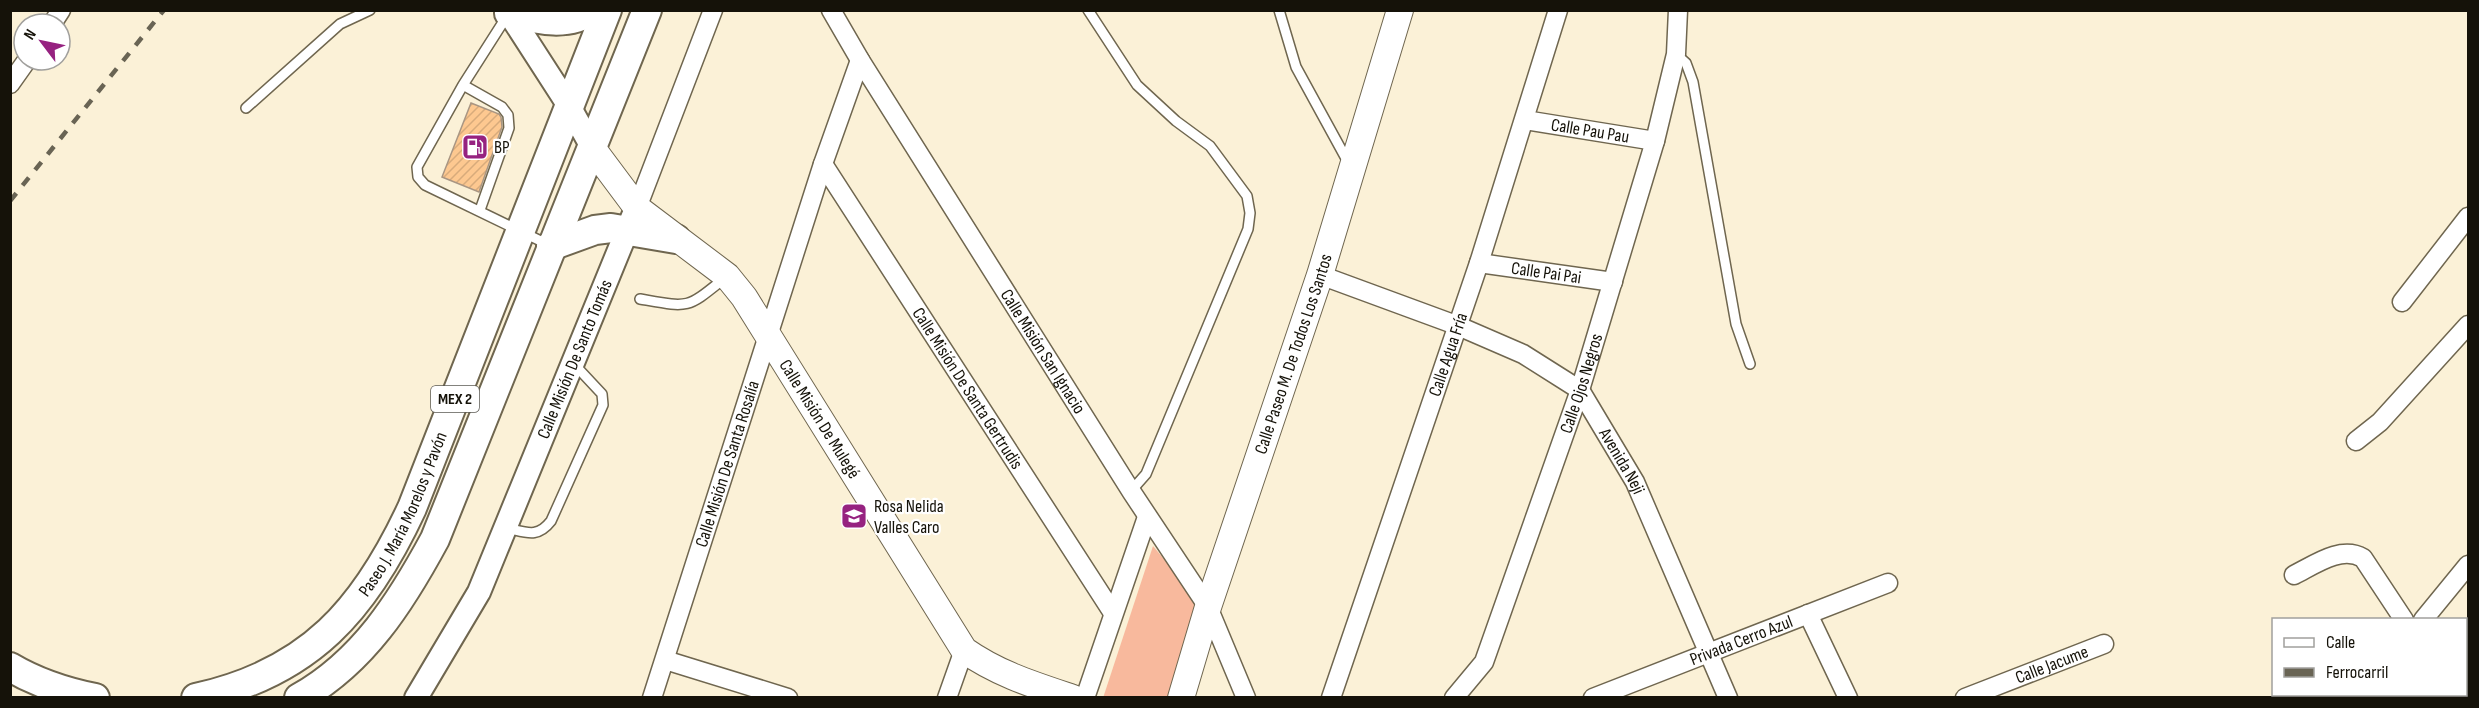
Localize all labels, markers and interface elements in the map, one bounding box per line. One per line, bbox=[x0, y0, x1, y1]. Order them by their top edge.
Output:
north arrow bbox=[12, 12, 72, 72]
text: N bbox=[20, 26, 41, 44]
street label: Calle Pau Pau bbox=[1550, 114, 1631, 147]
fuel station icon: BP bbox=[460, 132, 490, 162]
place label: BP bbox=[494, 137, 510, 158]
street label: Calle Paseo M. De Todos Los Santos bbox=[1250, 251, 1336, 457]
street label: Calle Pai Pai bbox=[1510, 257, 1583, 288]
street label: Calle Misión De Santo Tomás bbox=[532, 276, 616, 442]
street label: Calle Misión San Ignacio bbox=[996, 285, 1090, 417]
street label: Calle Misión De Santa Gertrudis bbox=[908, 304, 1028, 473]
street label: Calle Agua Fría bbox=[1424, 310, 1472, 399]
street label: Calle Ojos Negros bbox=[1555, 331, 1607, 436]
street label: Calle Misión De Mulegé bbox=[775, 355, 865, 482]
street label: Calle Misión De Santa Rosalía bbox=[691, 378, 763, 550]
road number: MEX 2 bbox=[431, 386, 479, 412]
street label: Avenida Neji bbox=[1594, 423, 1649, 497]
street label: Paseo J. María Morelos y Pavón bbox=[354, 429, 451, 600]
place label: Rosa Nelida Valles Caro bbox=[874, 496, 944, 538]
school or university icon: Rosa Nelida Valles Caro bbox=[839, 501, 869, 531]
street label: Privada Cerro Azul bbox=[1687, 611, 1796, 670]
legend bbox=[2272, 618, 2467, 696]
text: Calle bbox=[2326, 632, 2355, 653]
street label: Calle Jacume bbox=[2012, 641, 2091, 688]
text: Ferrocarril bbox=[2326, 662, 2388, 683]

